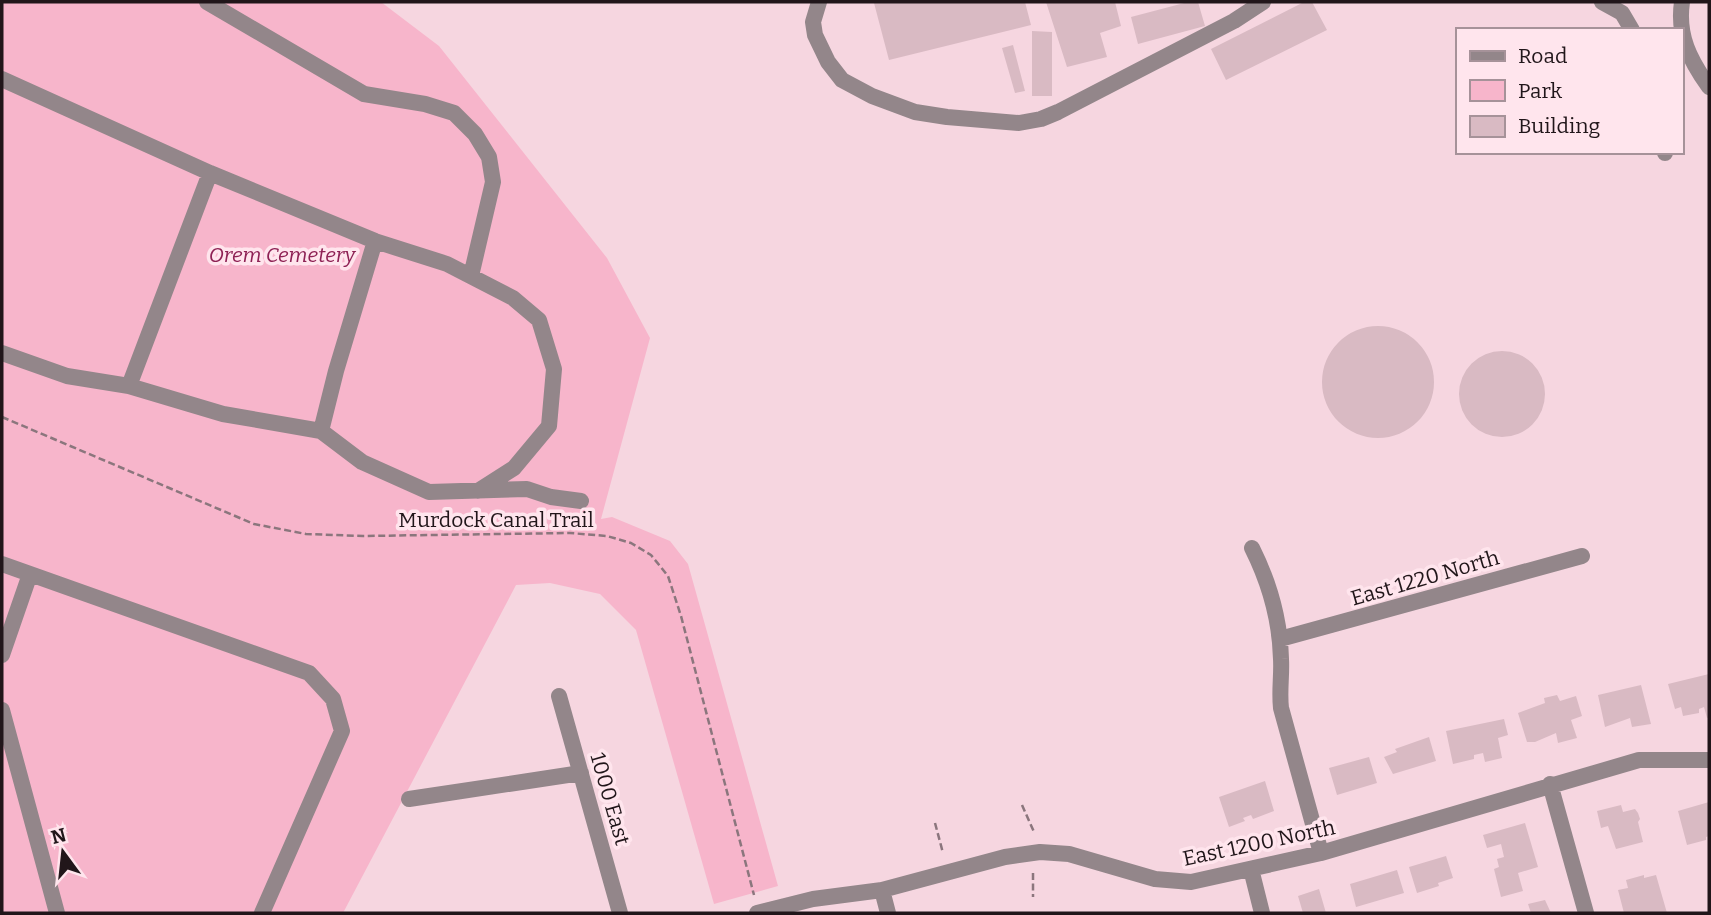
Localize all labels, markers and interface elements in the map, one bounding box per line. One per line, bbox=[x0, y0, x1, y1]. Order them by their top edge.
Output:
legend bbox=[1456, 28, 1683, 154]
text: Road bbox=[1518, 43, 1567, 69]
text: Park bbox=[1518, 78, 1562, 104]
text: Building bbox=[1518, 113, 1601, 139]
park label: Orem Cemetery bbox=[209, 242, 357, 268]
street label: Murdock Canal Trail bbox=[398, 507, 594, 533]
street label: East 1220 North bbox=[1348, 544, 1502, 612]
street label: 1000 East bbox=[584, 750, 636, 849]
street label: East 1200 North bbox=[1180, 814, 1338, 872]
north arrow bbox=[28, 817, 98, 887]
text: N bbox=[49, 823, 69, 849]

